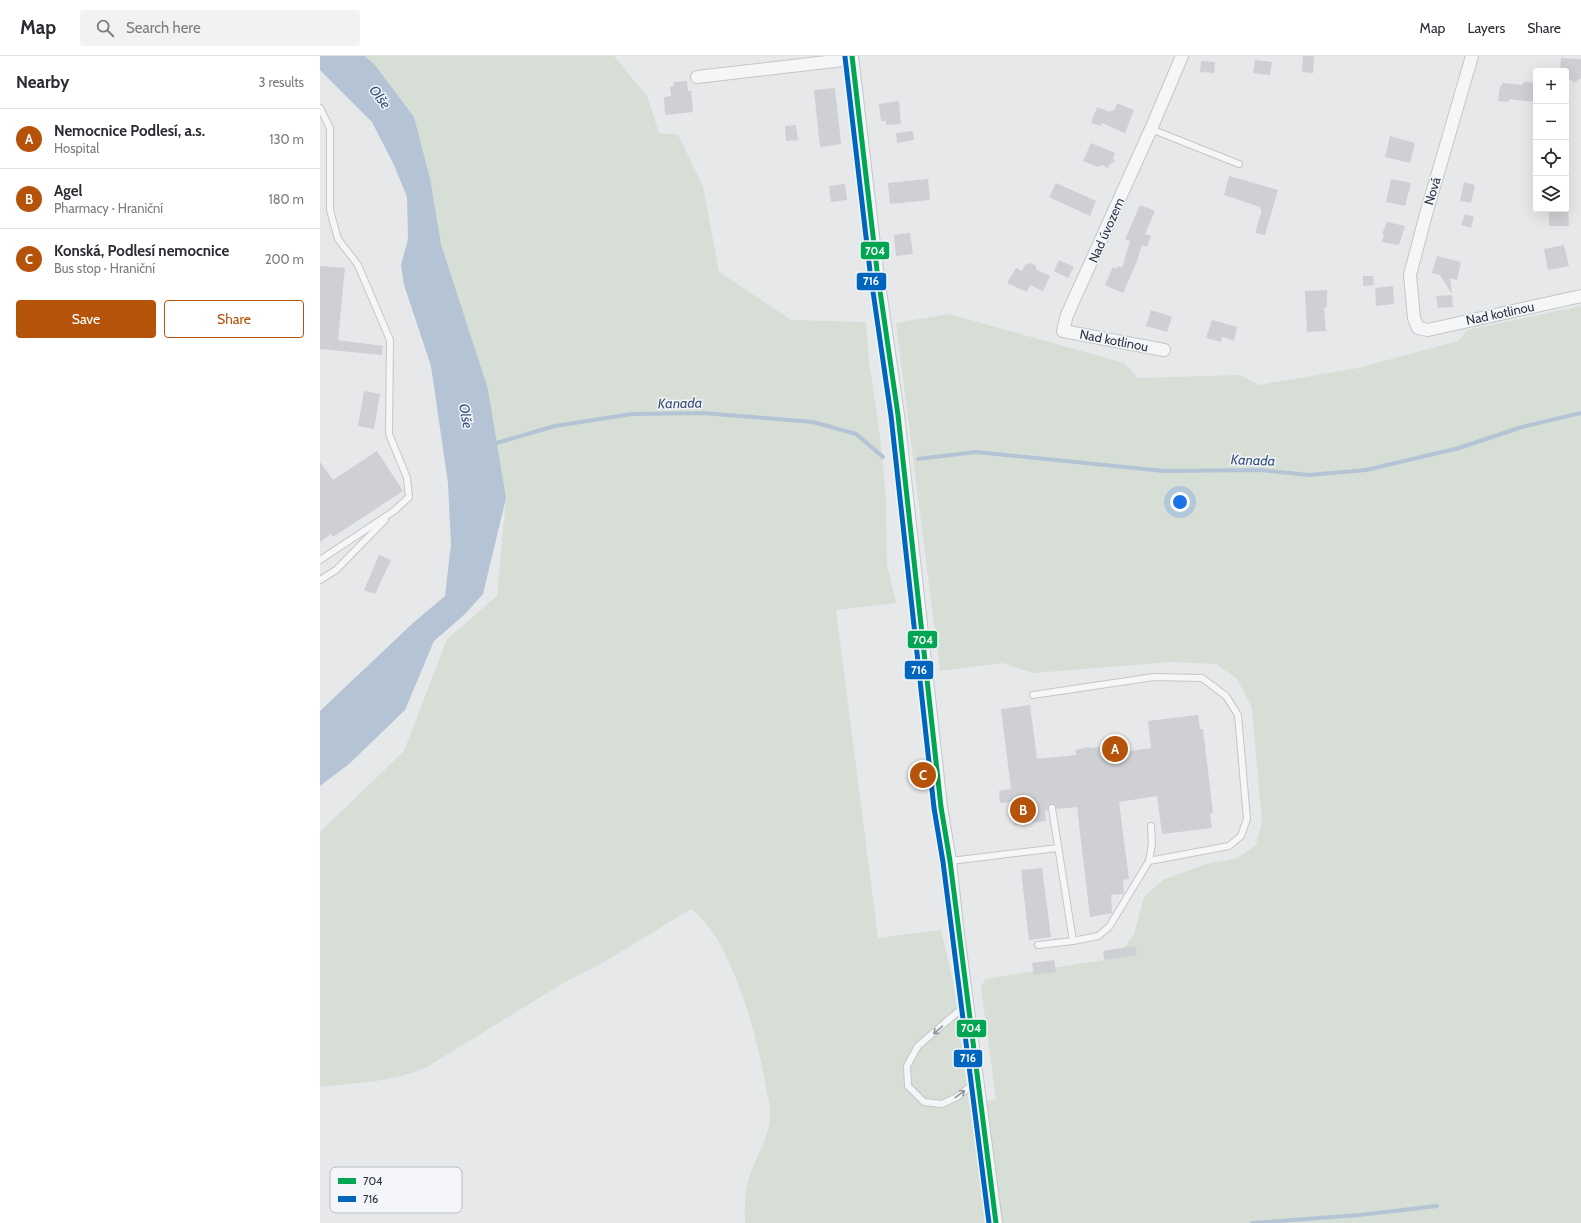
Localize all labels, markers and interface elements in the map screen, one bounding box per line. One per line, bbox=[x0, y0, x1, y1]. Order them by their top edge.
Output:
search box bbox=[80, 10, 360, 46]
text: Map bbox=[20, 16, 56, 39]
icon: search bbox=[94, 17, 116, 39]
text: Search here bbox=[126, 19, 201, 37]
text: Map bbox=[1420, 19, 1445, 37]
text: Layers bbox=[1467, 19, 1505, 37]
text: Share bbox=[1527, 19, 1561, 37]
map controls bbox=[1533, 68, 1569, 212]
button: + bbox=[1533, 68, 1569, 104]
text: Nearby bbox=[16, 72, 69, 92]
text: 3 results bbox=[258, 74, 304, 90]
water label: Olše bbox=[365, 82, 395, 113]
button: − bbox=[1533, 104, 1569, 140]
text: Nemocnice Podlesí, a.s. bbox=[54, 122, 205, 140]
text: A bbox=[25, 131, 33, 147]
text: 130 m bbox=[269, 131, 304, 147]
text: Hospital bbox=[54, 140, 99, 156]
button: locate bbox=[1533, 140, 1569, 176]
street label: Nová bbox=[1420, 174, 1444, 207]
button: layers bbox=[1533, 176, 1569, 212]
text: Agel bbox=[54, 182, 82, 200]
text: B bbox=[25, 191, 33, 207]
text: 180 m bbox=[268, 191, 304, 207]
street label: Nad úvozem bbox=[1085, 195, 1127, 265]
text: Pharmacy · Hraniční bbox=[54, 200, 163, 216]
line badge: 704 bbox=[860, 241, 890, 260]
text: Konská, Podlesí nemocnice bbox=[54, 242, 229, 260]
text: 704 bbox=[865, 244, 885, 258]
text: C bbox=[25, 251, 33, 267]
text: 200 m bbox=[265, 251, 304, 267]
text: Bus stop · Hraniční bbox=[54, 260, 155, 276]
line badge: 716 bbox=[856, 272, 887, 291]
text: 716 bbox=[863, 274, 879, 288]
street label: Nad kotlinou bbox=[1464, 298, 1536, 328]
button: Save bbox=[16, 300, 156, 338]
button: Share bbox=[164, 300, 304, 338]
street label: Nad kotlinou bbox=[1078, 326, 1150, 355]
water label: Kanada bbox=[658, 394, 702, 412]
water label: Olše bbox=[455, 402, 477, 430]
water label: Kanada bbox=[1230, 450, 1276, 470]
your location bbox=[1170, 492, 1190, 512]
line badge: 704 bbox=[907, 630, 938, 649]
text: 704 bbox=[913, 633, 933, 647]
line badge: 716 bbox=[904, 660, 934, 680]
text: 716 bbox=[911, 663, 927, 677]
pin: A bbox=[1102, 734, 1128, 764]
pin: C bbox=[910, 760, 936, 790]
pin: B bbox=[1010, 795, 1036, 825]
line badge: 704 bbox=[956, 1019, 987, 1038]
text: 704 bbox=[961, 1021, 981, 1035]
one-way arrow bbox=[932, 1025, 943, 1034]
line badge: 716 bbox=[953, 1049, 983, 1068]
text: 716 bbox=[960, 1051, 976, 1065]
one-way arrow bbox=[955, 1090, 966, 1098]
legend bbox=[330, 1167, 462, 1213]
text: 704 bbox=[363, 1174, 383, 1188]
text: 716 bbox=[363, 1192, 378, 1206]

